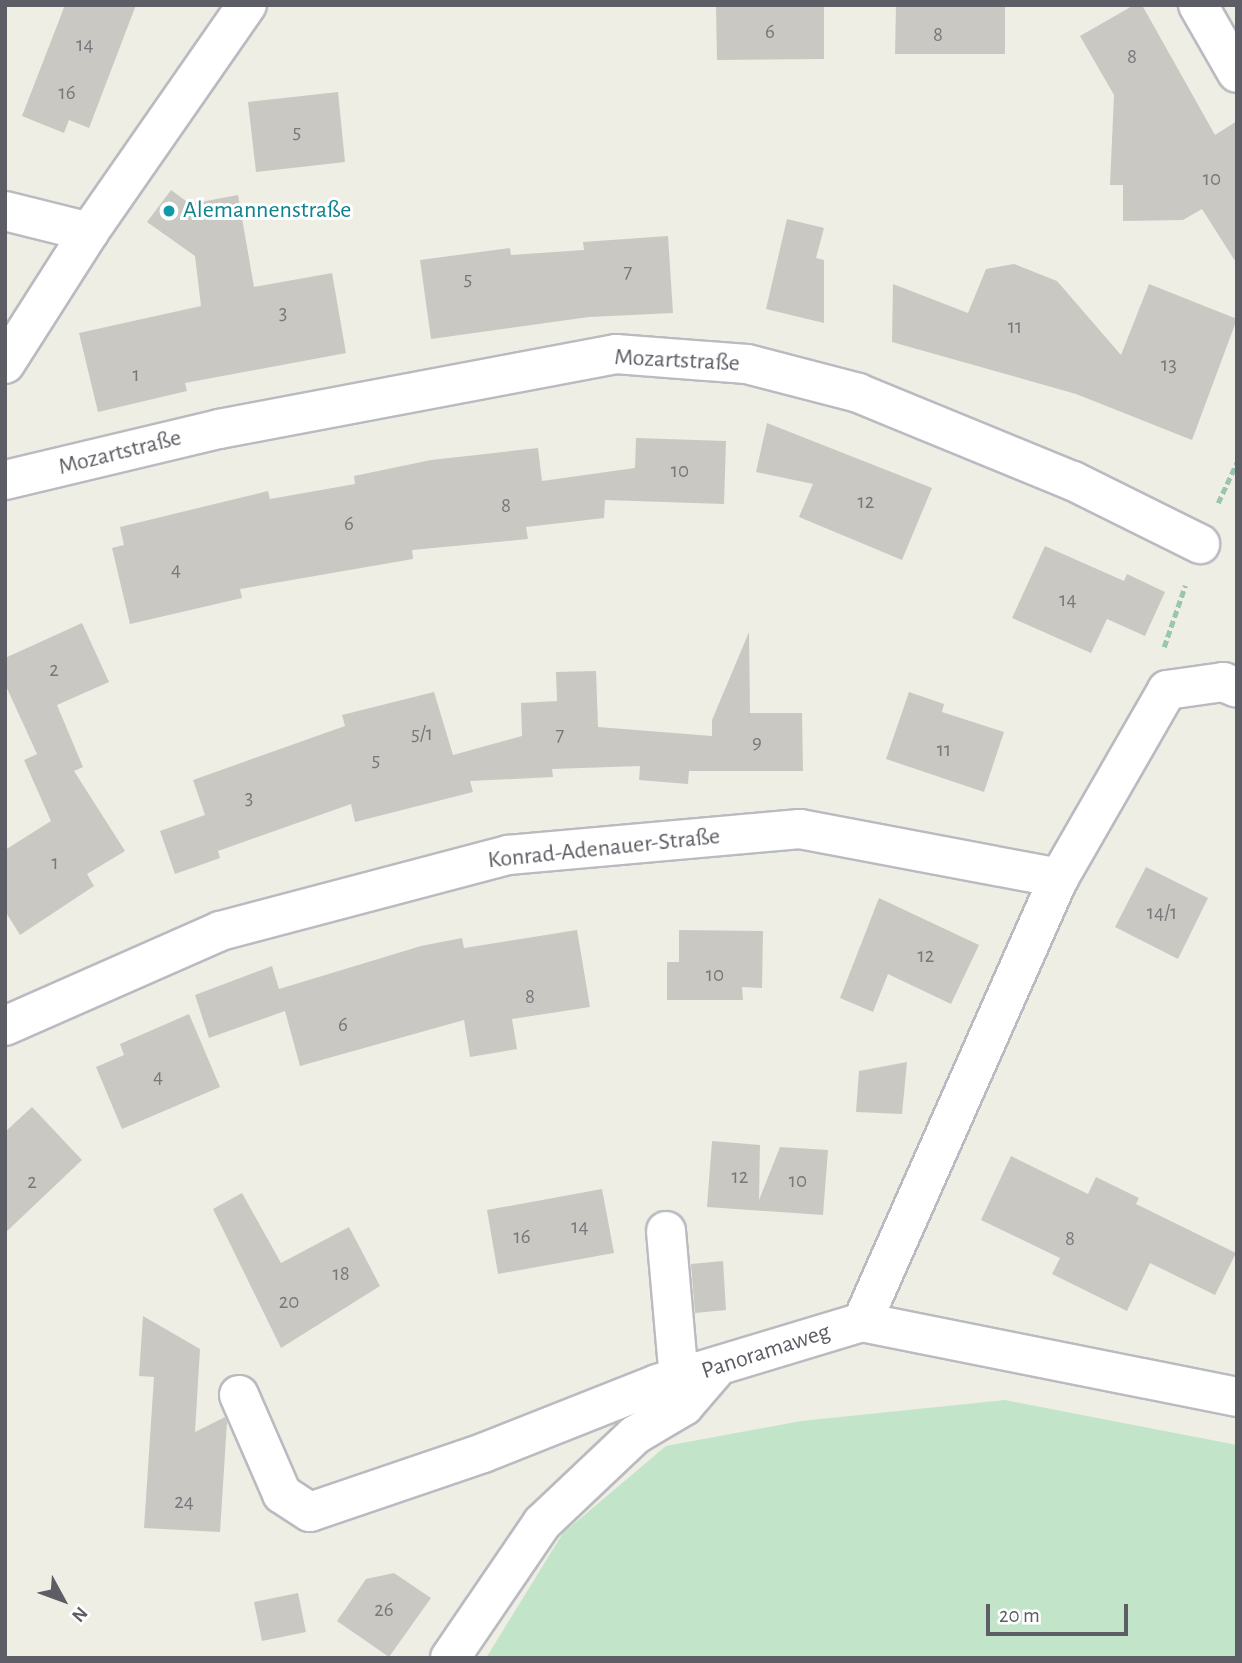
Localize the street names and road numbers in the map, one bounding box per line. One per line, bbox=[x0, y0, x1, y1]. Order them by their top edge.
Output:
street label: Mozartstraße bbox=[614, 343, 740, 379]
street label: Mozartstraße bbox=[56, 424, 184, 482]
street label: Konrad-Adenauer-Straße bbox=[486, 822, 722, 876]
street label: Panoramaweg bbox=[698, 1318, 834, 1386]

